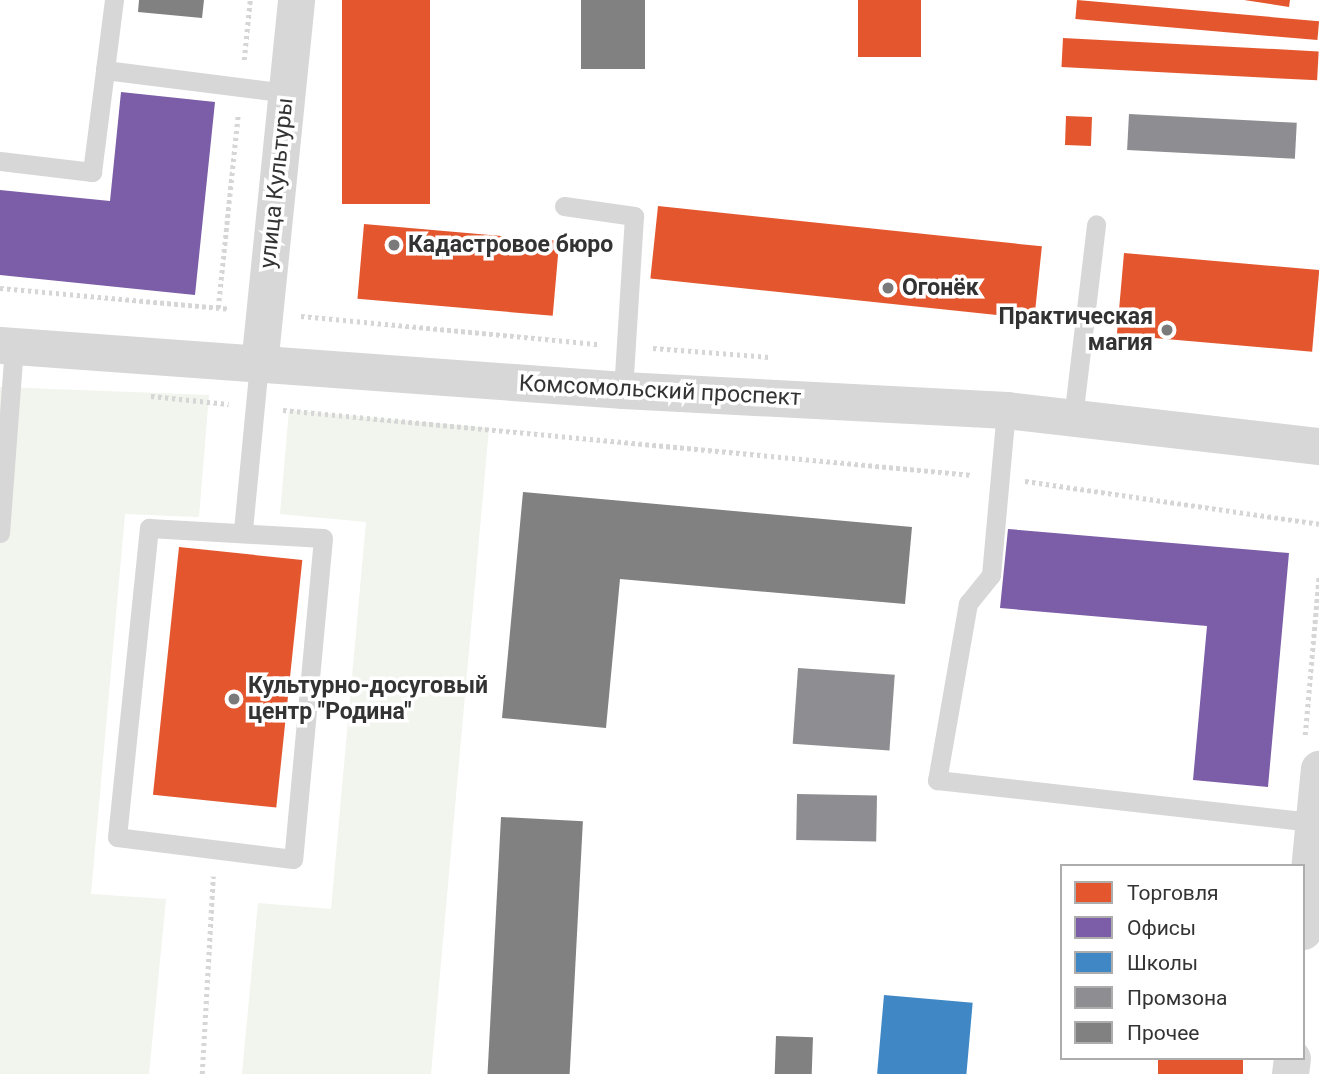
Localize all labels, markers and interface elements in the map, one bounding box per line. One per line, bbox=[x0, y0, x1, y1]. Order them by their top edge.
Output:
street label: улица Культуры bbox=[254, 96, 300, 270]
place label: Кадастровое бюро bbox=[408, 231, 613, 259]
marker: Кадастровое бюро bbox=[386, 237, 402, 253]
place label: Огонёк bbox=[902, 274, 979, 302]
marker: Огонёк bbox=[880, 280, 896, 296]
place label: Практическая магия bbox=[999, 303, 1153, 357]
marker: Практическая магия bbox=[1159, 322, 1175, 338]
street label: Комсомольский проспект bbox=[518, 370, 802, 412]
place label: Культурно-досуговый центр "Родина" bbox=[248, 672, 488, 726]
marker: Культурно-досуговый центр "Родина" bbox=[226, 691, 242, 707]
legend bbox=[1060, 864, 1305, 1060]
text: Торговля bbox=[1127, 881, 1219, 905]
text: Офисы bbox=[1127, 916, 1196, 940]
text: Школы bbox=[1127, 951, 1198, 975]
text: Промзона bbox=[1127, 986, 1228, 1010]
text: Прочее bbox=[1127, 1021, 1199, 1045]

